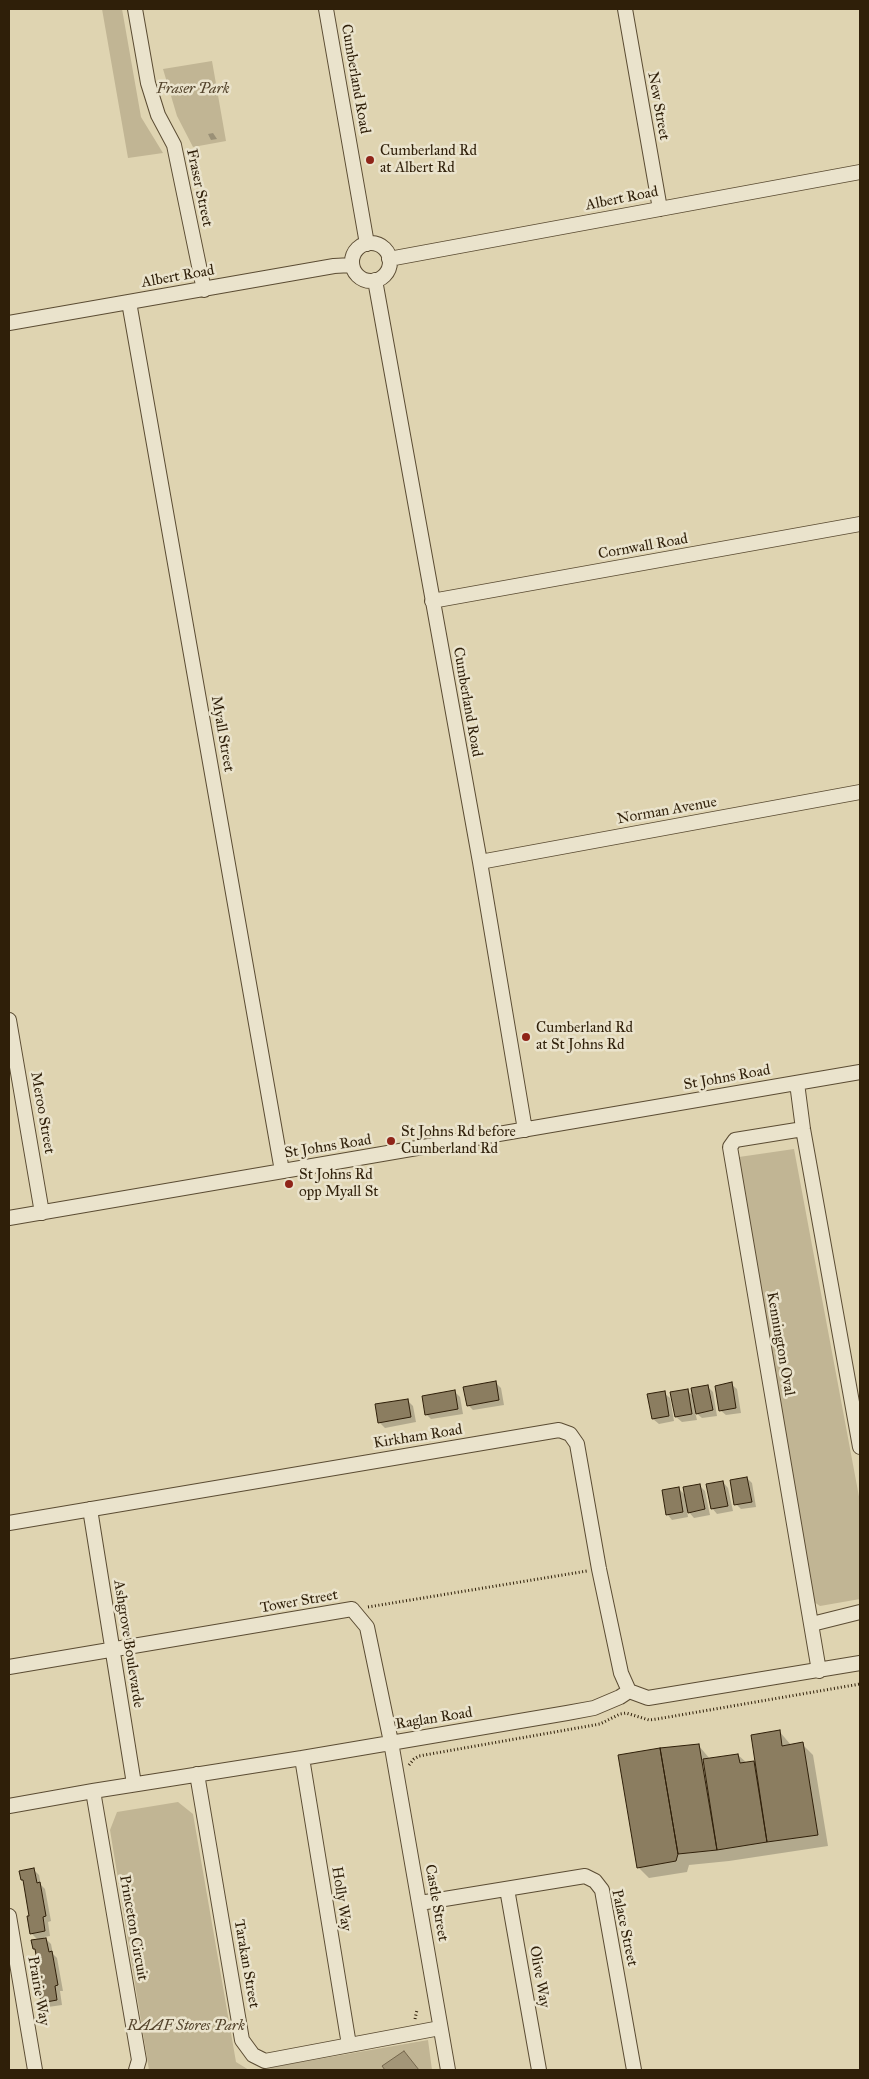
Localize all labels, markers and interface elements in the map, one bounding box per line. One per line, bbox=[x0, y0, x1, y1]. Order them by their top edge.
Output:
street label: Cumberland Road bbox=[336, 23, 374, 135]
street label: New Street bbox=[643, 70, 673, 142]
park label: Fraser Park bbox=[157, 80, 229, 98]
place label: Cumberland Rd at Albert Rd bbox=[380, 142, 477, 177]
street label: Fraser Street bbox=[182, 147, 216, 229]
marker: Cumberland Rd at Albert Rd bbox=[364, 154, 376, 166]
street label: Albert Road bbox=[584, 183, 660, 215]
street label: Albert Road bbox=[140, 262, 216, 292]
street label: Cornwall Road bbox=[597, 530, 689, 564]
street label: Cumberland Road bbox=[448, 646, 486, 758]
street label: Myall Street bbox=[206, 695, 238, 773]
street label: Norman Avenue bbox=[616, 793, 718, 829]
place label: Cumberland Rd at St Johns Rd bbox=[536, 1019, 633, 1054]
marker: Cumberland Rd at St Johns Rd bbox=[520, 1031, 532, 1043]
street label: St Johns Road bbox=[682, 1062, 772, 1094]
street label: Meroo Street bbox=[26, 1071, 58, 1155]
place label: St Johns Rd before Cumberland Rd bbox=[401, 1123, 516, 1158]
street label: St Johns Road bbox=[283, 1131, 373, 1163]
marker: St Johns Rd before Cumberland Rd bbox=[385, 1135, 397, 1147]
place label: St Johns Rd opp Myall St bbox=[299, 1166, 379, 1201]
marker: St Johns Rd opp Myall St bbox=[283, 1178, 295, 1190]
street label: Kennington Oval bbox=[762, 1290, 798, 1398]
street label: Kirkham Road bbox=[372, 1421, 464, 1453]
street label: Ashgrove Boulevarde bbox=[109, 1579, 147, 1709]
street label: Tower Street bbox=[259, 1586, 339, 1618]
street label: Raglan Road bbox=[394, 1704, 474, 1734]
street label: Castle Street bbox=[420, 1863, 452, 1943]
street label: Holly Way bbox=[327, 1865, 355, 1933]
street label: Princeton Circuit bbox=[115, 1874, 151, 1982]
street label: Palace Street bbox=[607, 1888, 641, 1968]
street label: Tarakan Street bbox=[229, 1918, 263, 2010]
street label: Olive Way bbox=[525, 1945, 553, 2009]
street label: Prairie Way bbox=[23, 1955, 53, 2027]
park label: RAAF Stores Park bbox=[127, 2017, 245, 2035]

